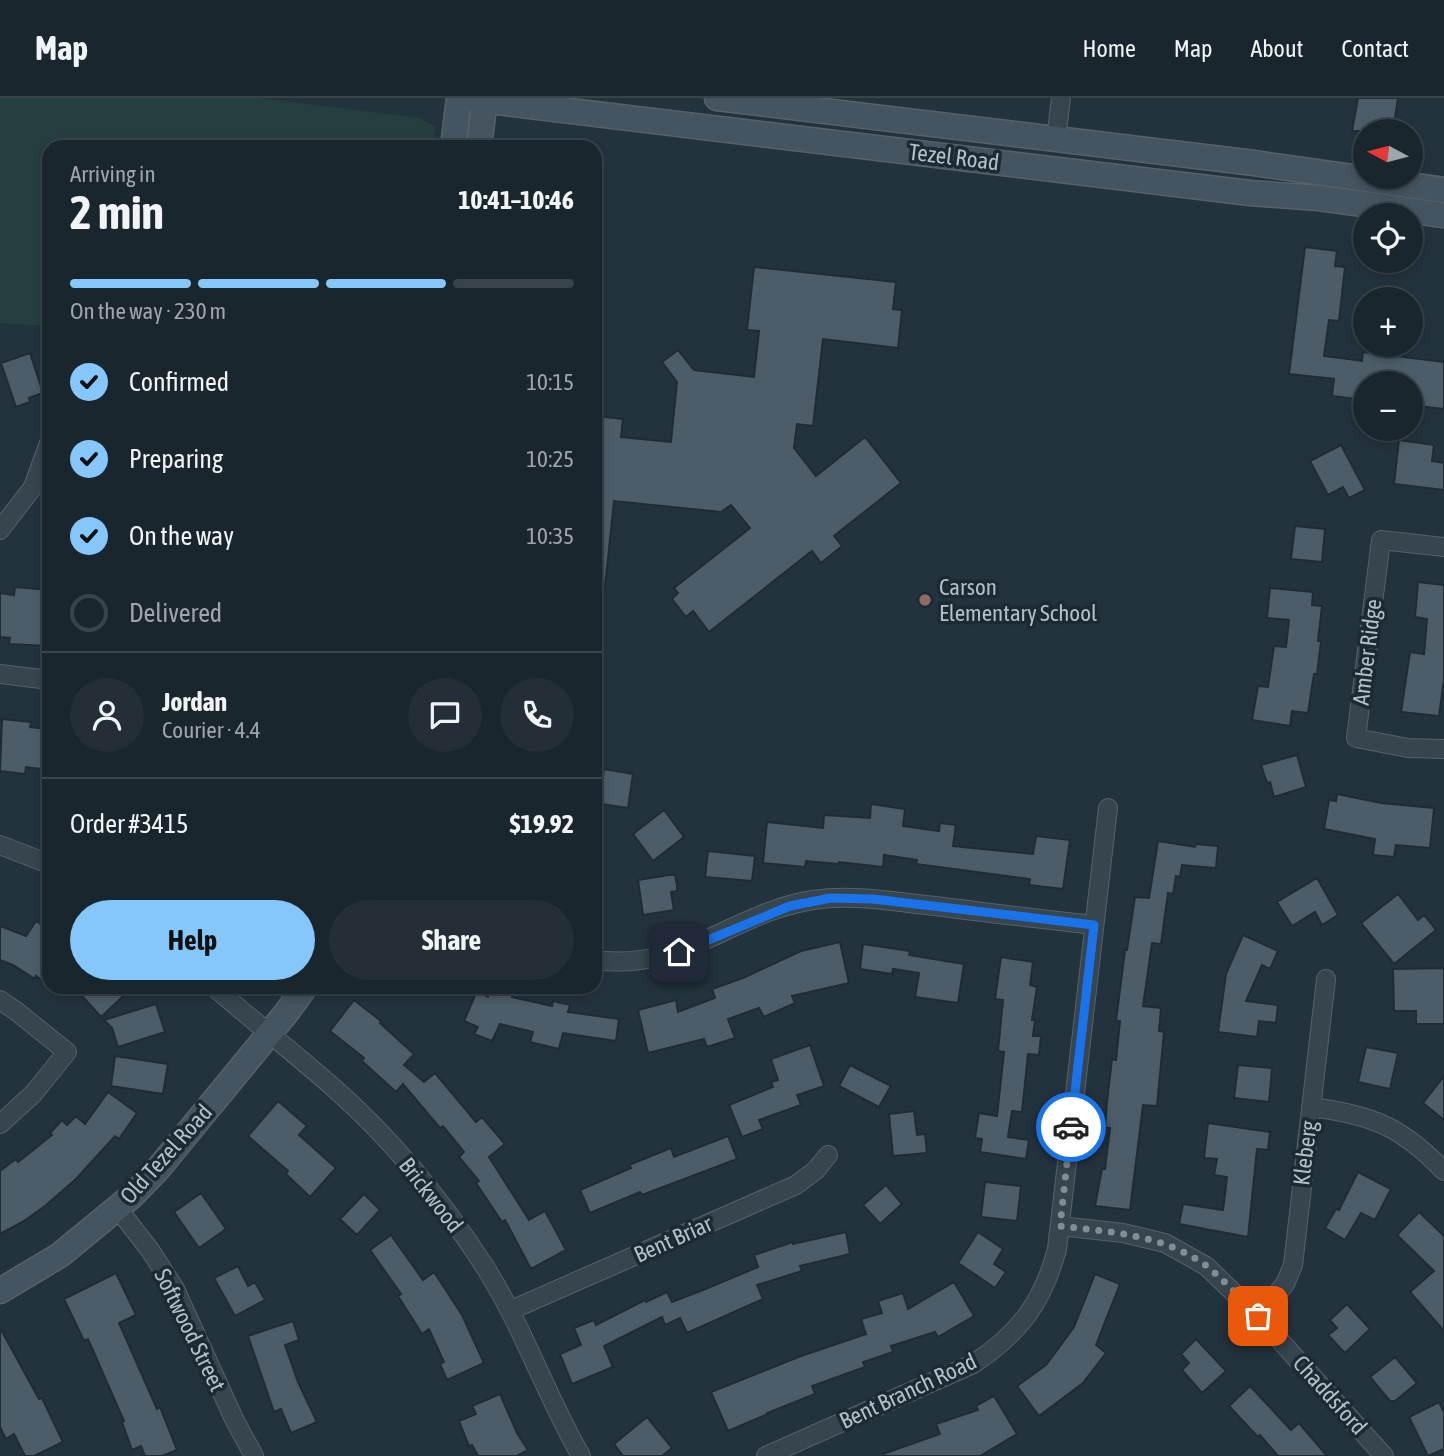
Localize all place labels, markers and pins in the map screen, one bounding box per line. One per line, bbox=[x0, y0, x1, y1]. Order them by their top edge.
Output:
place label: Carson Elementary School bbox=[939, 574, 1097, 626]
marker: Carson Elementary School bbox=[917, 592, 933, 608]
pin bbox=[649, 922, 709, 982]
pin bbox=[1228, 1286, 1288, 1346]

